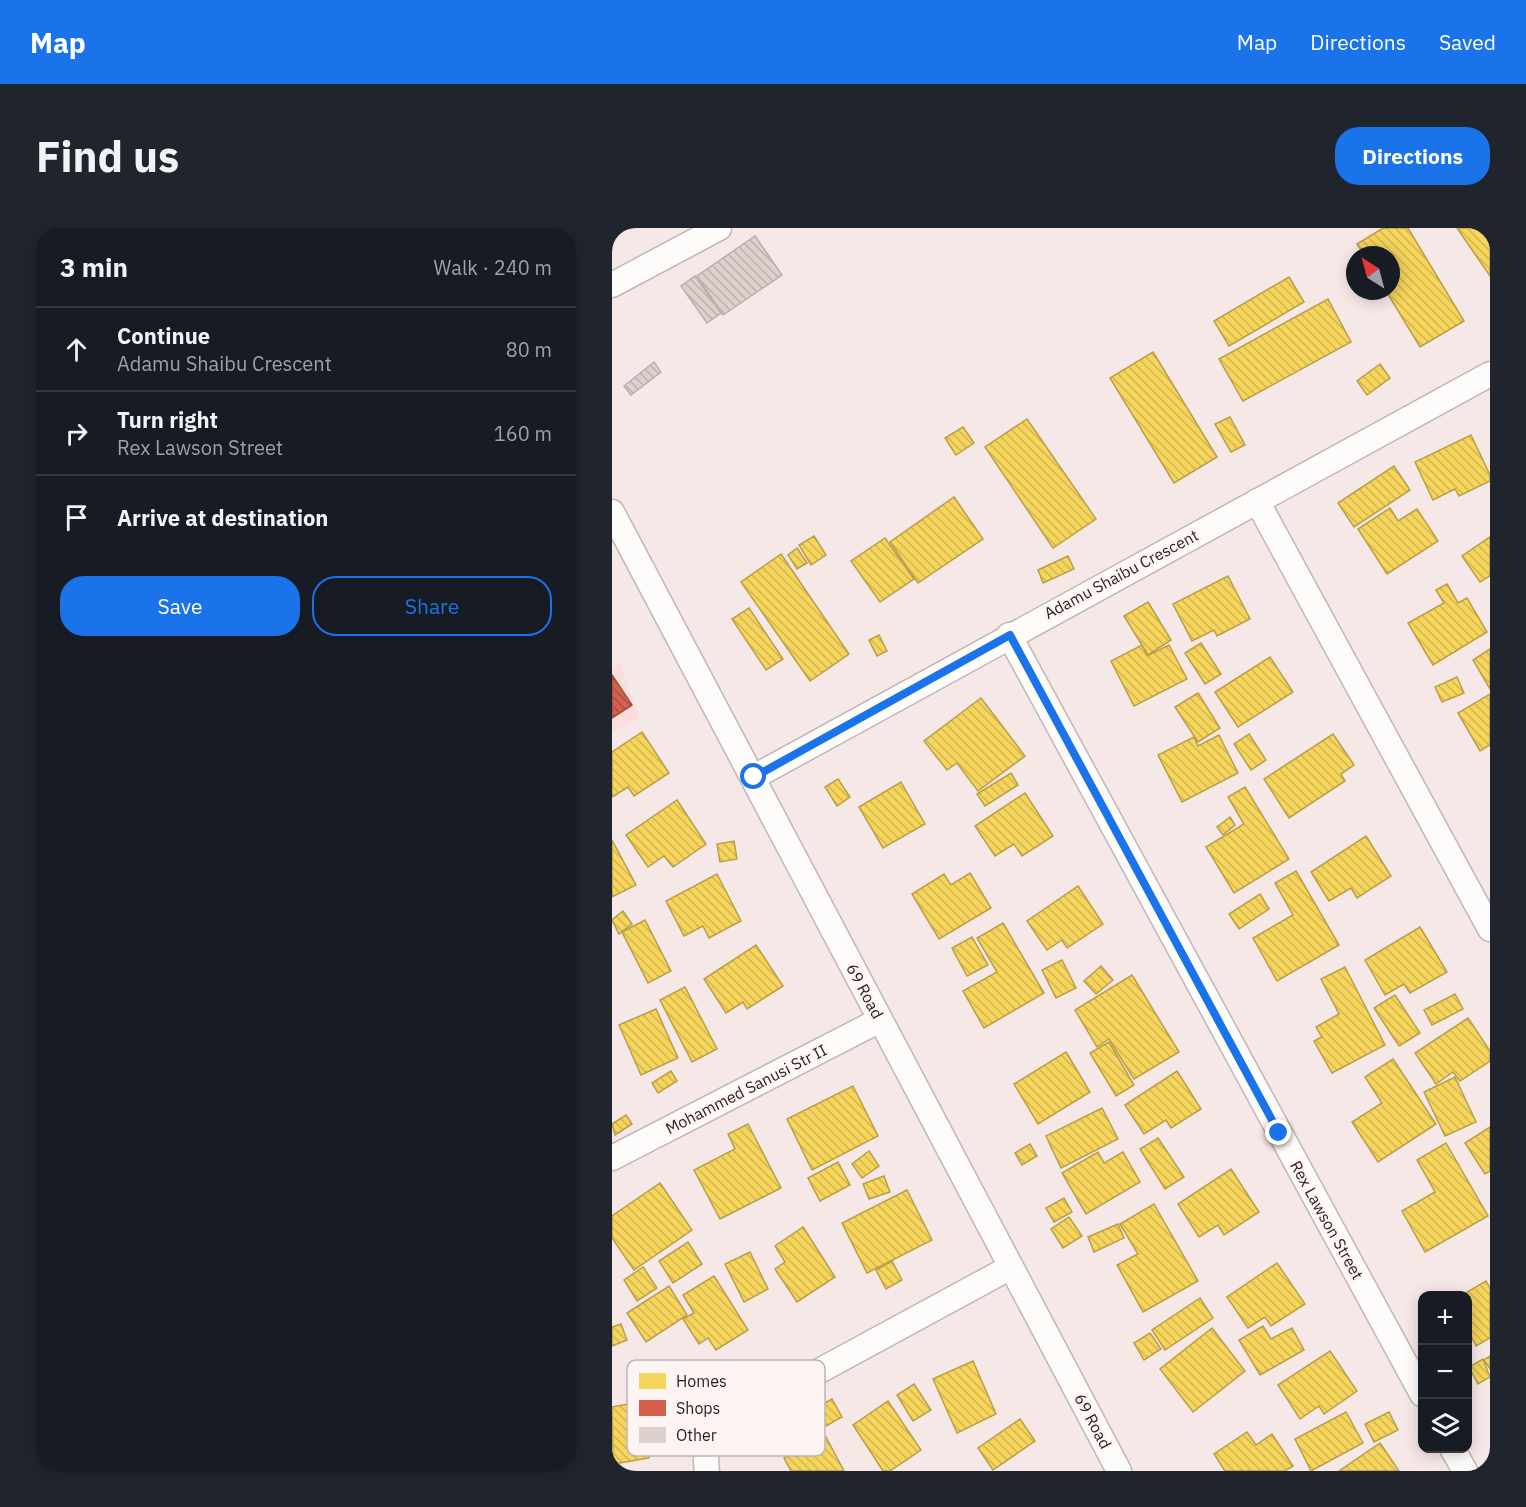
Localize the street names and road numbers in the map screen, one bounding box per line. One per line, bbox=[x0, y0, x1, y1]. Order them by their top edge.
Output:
street label: Adamu Shaibu Crescent bbox=[1040, 525, 1202, 623]
street label: 69 Road bbox=[842, 960, 888, 1022]
street label: Mohammed Sanusi Str II bbox=[662, 1040, 830, 1138]
street label: Rex Lawson Street bbox=[1286, 1157, 1368, 1283]
street label: 69 Road bbox=[1070, 1390, 1116, 1452]

